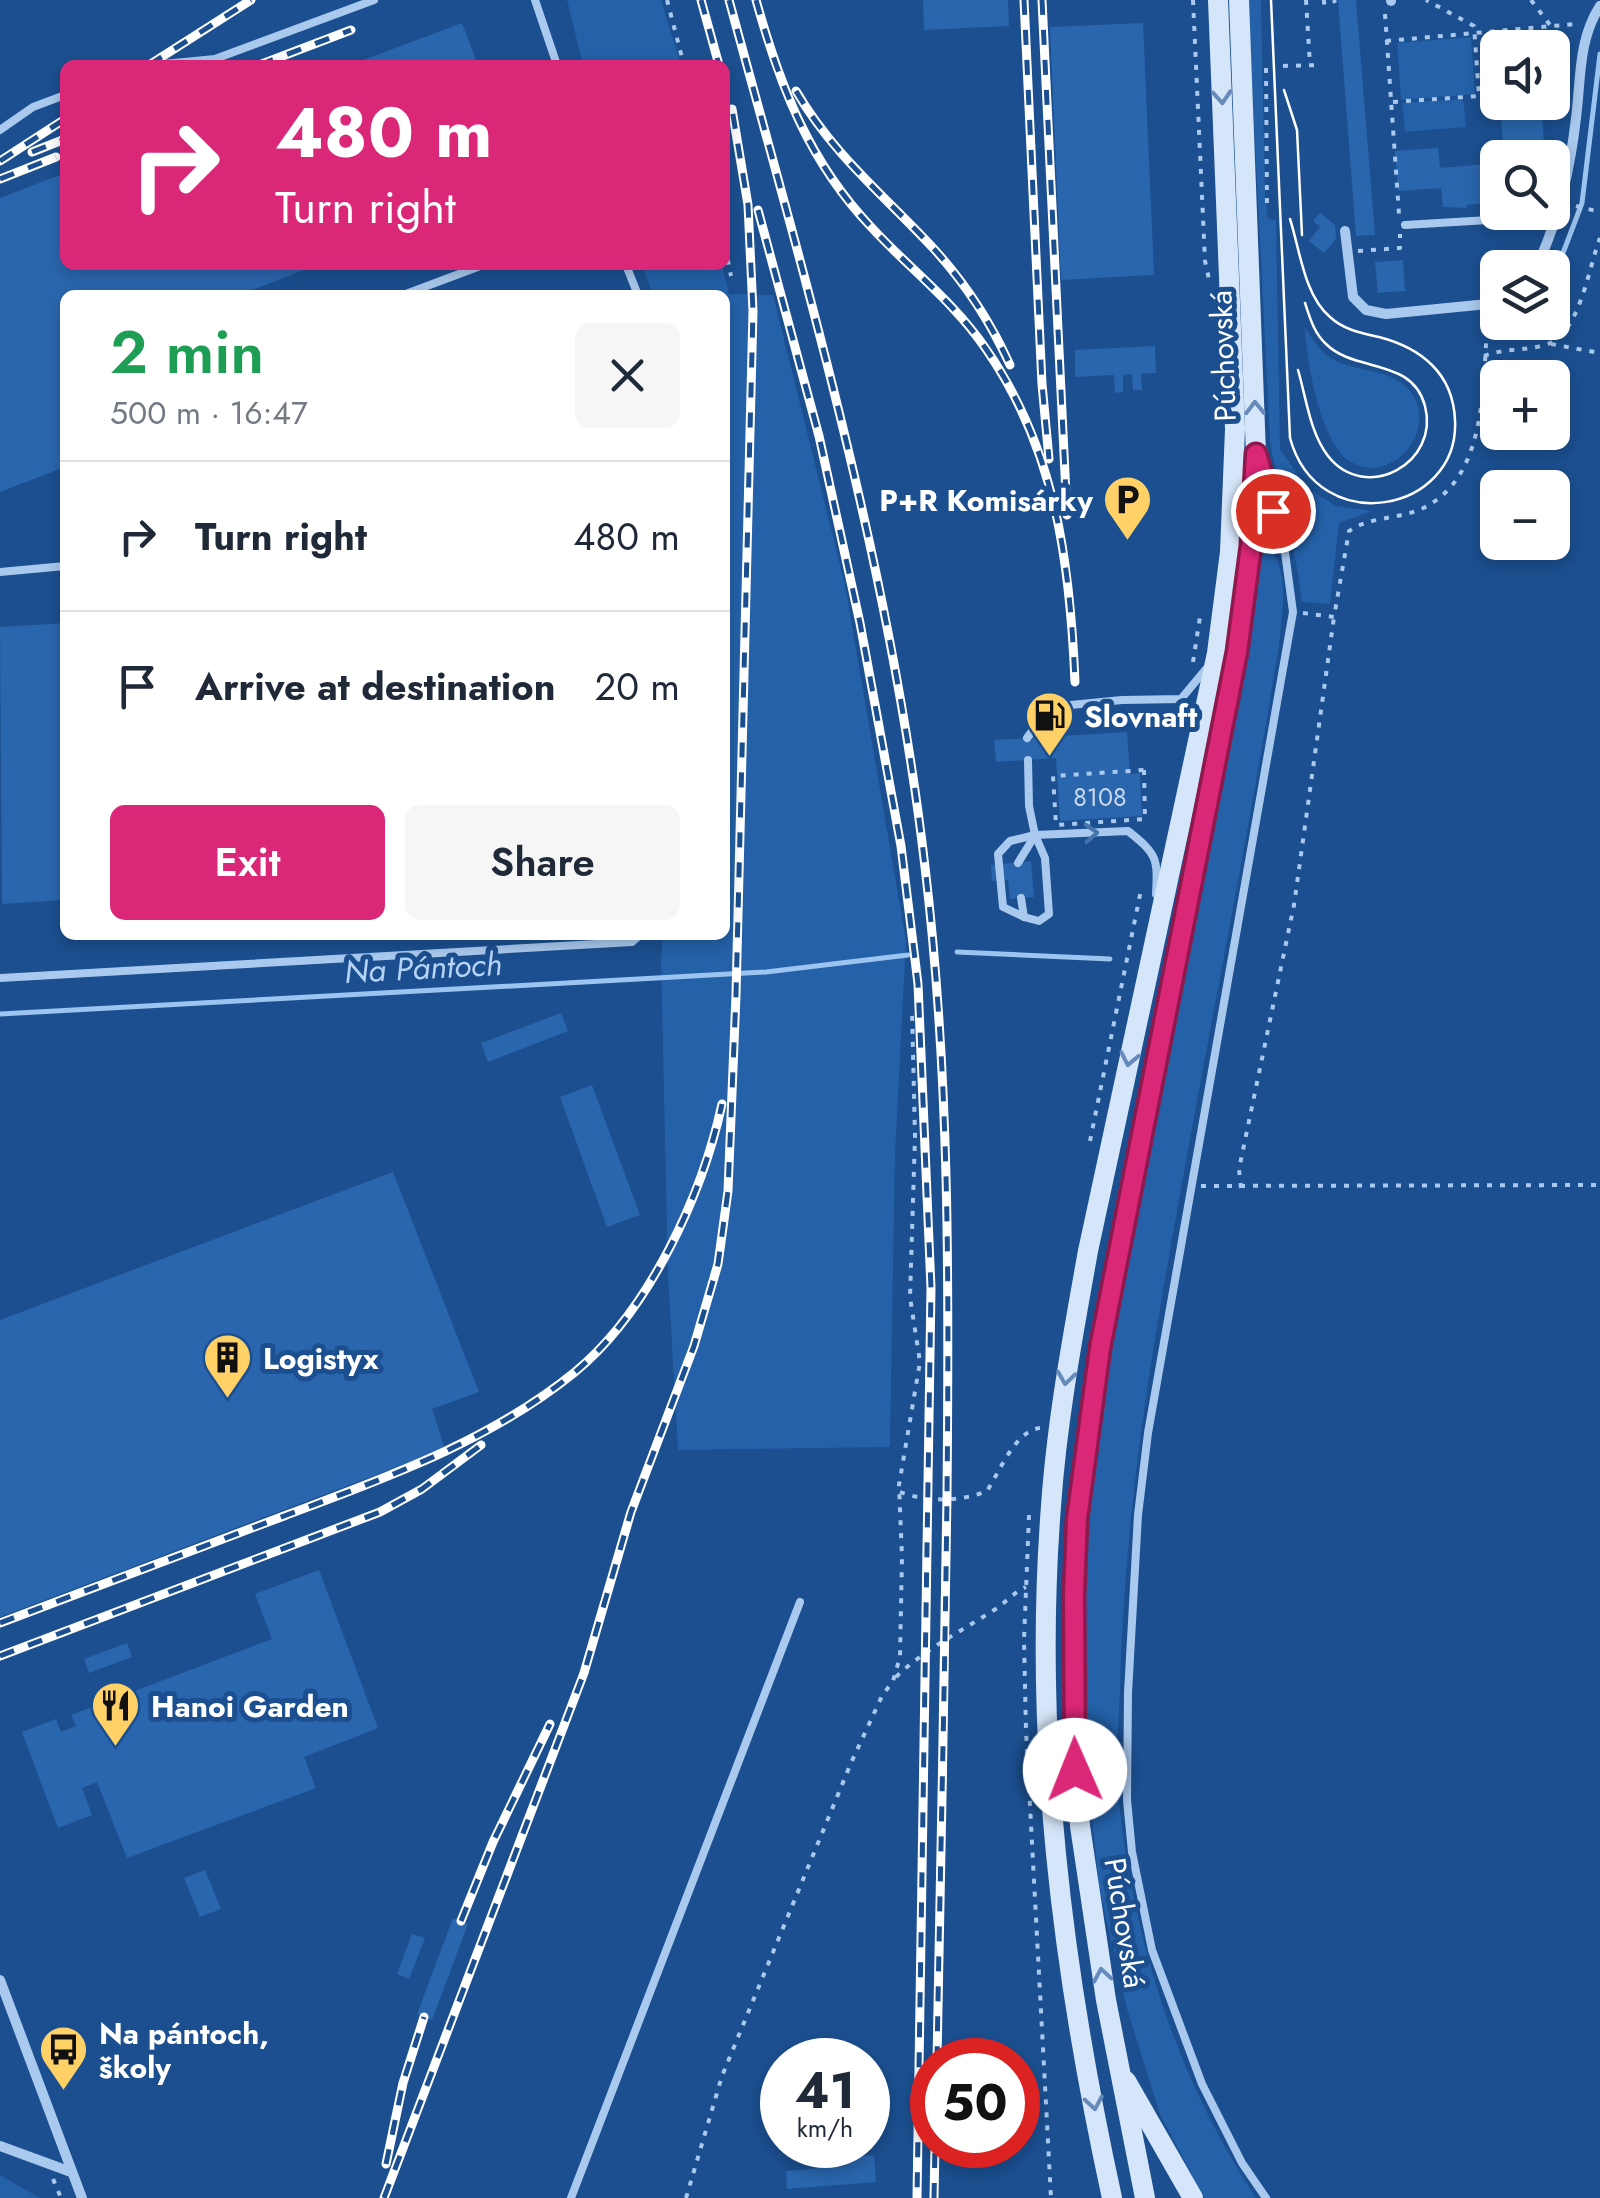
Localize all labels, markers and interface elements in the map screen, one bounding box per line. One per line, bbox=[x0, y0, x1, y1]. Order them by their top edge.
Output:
map controls bbox=[1480, 30, 1570, 560]
button: sound bbox=[1480, 30, 1570, 120]
text: 480 m bbox=[275, 82, 493, 183]
one-way arrow bbox=[1211, 90, 1232, 106]
icon: right bbox=[110, 100, 240, 230]
button: search bbox=[1480, 140, 1570, 230]
text: Turn right bbox=[275, 175, 456, 240]
button: layers bbox=[1480, 250, 1570, 340]
street label: Púchovská bbox=[1199, 290, 1247, 422]
text: 2 min bbox=[110, 309, 264, 396]
button: close bbox=[575, 323, 680, 428]
button: + bbox=[1480, 360, 1570, 450]
text: 500 m · 16:47 bbox=[110, 390, 308, 436]
one-way arrow bbox=[1245, 400, 1266, 416]
pin bbox=[1231, 469, 1316, 554]
button: − bbox=[1480, 470, 1570, 560]
parking icon: P+R Komisárky bbox=[1102, 474, 1154, 542]
place label: P+R Komisárky bbox=[879, 479, 1093, 522]
icon: arrive bbox=[1246, 484, 1301, 539]
icon: right bbox=[110, 509, 165, 564]
text: Turn right bbox=[195, 509, 367, 564]
text: 480 m bbox=[573, 509, 680, 564]
icon: arrive bbox=[110, 659, 165, 714]
text: Arrive at destination bbox=[195, 659, 556, 714]
text: 20 m bbox=[595, 659, 680, 714]
fuel station icon: Slovnaft bbox=[1023, 690, 1075, 758]
place label: Slovnaft bbox=[1084, 695, 1198, 738]
house number: 8108 bbox=[1073, 779, 1127, 815]
button: Exit bbox=[110, 805, 385, 920]
button: Share bbox=[405, 805, 680, 920]
one-way arrow bbox=[1084, 823, 1100, 844]
water label: Na Pántoch bbox=[343, 941, 503, 995]
one-way arrow bbox=[1120, 1050, 1141, 1067]
building icon: Logistyx bbox=[202, 1332, 254, 1400]
place label: Logistyx bbox=[263, 1337, 379, 1380]
one-way arrow bbox=[1057, 1370, 1078, 1386]
restaurant icon: Hanoi Garden bbox=[90, 1680, 142, 1748]
place label: Hanoi Garden bbox=[151, 1685, 349, 1728]
position arrow bbox=[1023, 1718, 1127, 1822]
street label: Púchovská bbox=[1093, 1855, 1157, 1991]
one-way arrow bbox=[1092, 1967, 1113, 1984]
place label: Na pántoch, školy bbox=[99, 2012, 269, 2089]
bus stop icon: Na pántoch, školy bbox=[38, 2024, 90, 2092]
speed limit sign: 50 bbox=[910, 2038, 1040, 2168]
text: 41 bbox=[795, 2054, 855, 2127]
one-way arrow bbox=[1083, 2094, 1104, 2111]
text: km/h bbox=[797, 2110, 853, 2146]

